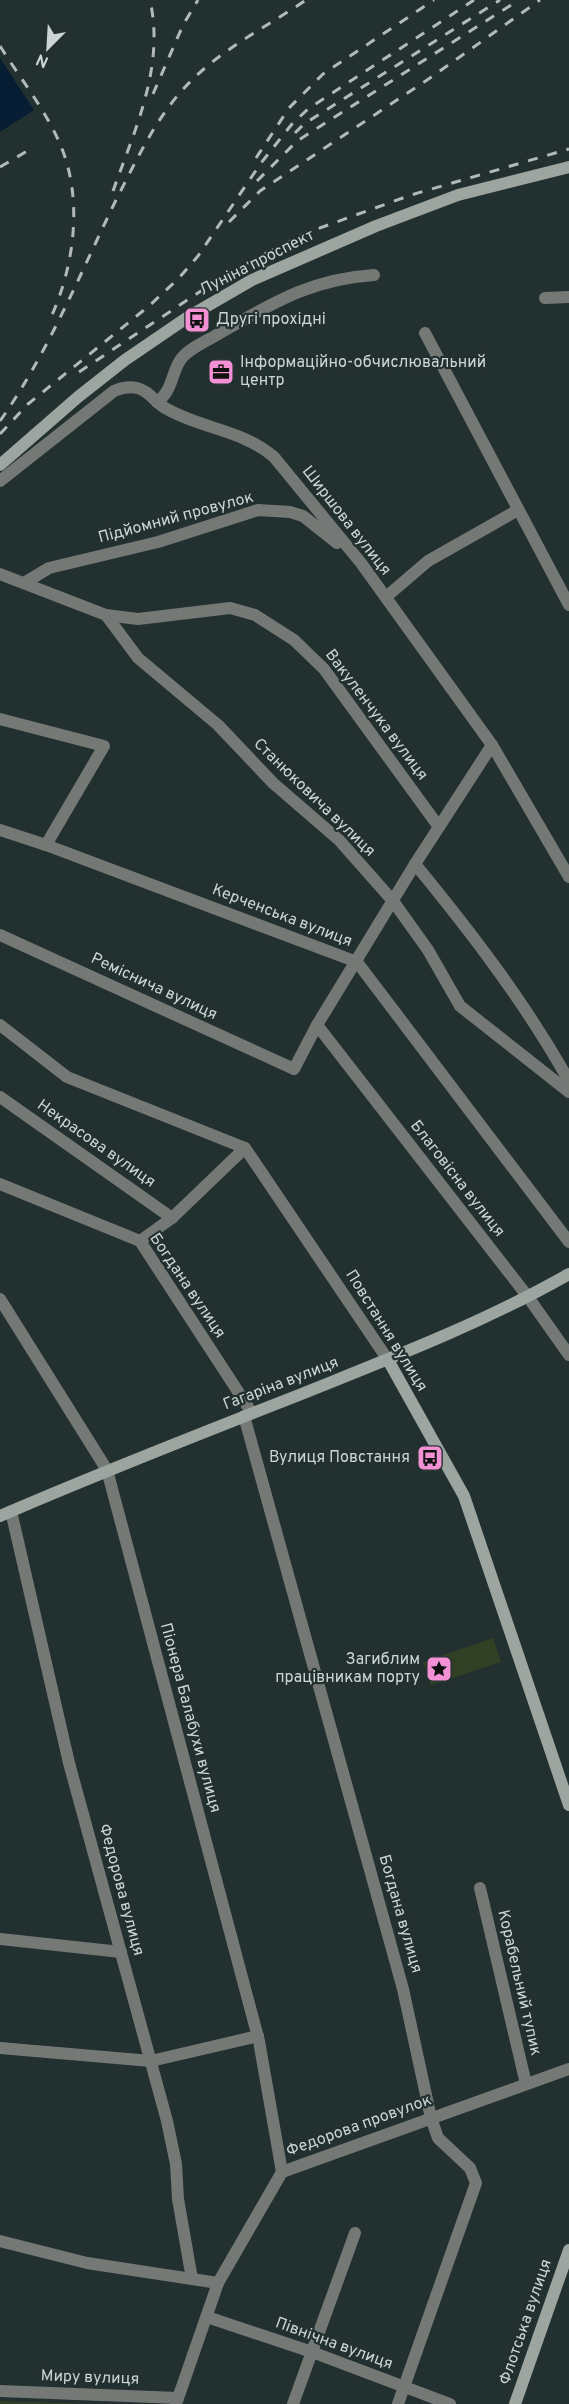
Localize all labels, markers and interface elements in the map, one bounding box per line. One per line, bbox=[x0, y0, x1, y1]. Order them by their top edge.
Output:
north arrow bbox=[18, 18, 78, 78]
text: N bbox=[33, 48, 52, 71]
street label: Луніна проспект bbox=[196, 225, 318, 301]
bus stop icon: Другі прохідні bbox=[182, 305, 212, 335]
place label: Другі прохідні bbox=[216, 310, 326, 330]
place label: Інформаційно-обчислювальний центр bbox=[240, 353, 486, 391]
office icon: Інформаційно-обчислювальний центр bbox=[206, 357, 236, 387]
street label: Ширшова вулиця bbox=[297, 462, 395, 580]
street label: Підйомний провулок bbox=[96, 488, 256, 548]
street label: Вакуленчука вулиця bbox=[320, 646, 432, 784]
street label: Станюковича вулиця bbox=[249, 735, 379, 861]
street label: Керченська вулиця bbox=[209, 880, 355, 952]
street label: Реміснича вулиця bbox=[88, 949, 220, 1025]
street label: Некрасова вулиця bbox=[33, 1096, 159, 1192]
street label: Благовісна вулиця bbox=[405, 1117, 509, 1241]
street label: Богдана вулиця bbox=[145, 1230, 229, 1342]
street label: Повстання вулиця bbox=[340, 1266, 432, 1396]
street label: Гагаріна вулиця bbox=[220, 1353, 342, 1415]
bus stop icon: Вулиця Повстання bbox=[415, 1443, 445, 1473]
place label: Вулиця Повстання bbox=[269, 1448, 410, 1468]
street label: Піонера Балабухи вулиця bbox=[155, 1621, 225, 1815]
place label: Загиблим працівникам порту bbox=[275, 1650, 420, 1688]
place icon: Загиблим працівникам порту bbox=[424, 1654, 454, 1684]
street label: Федорова вулиця bbox=[94, 1822, 148, 1958]
street label: Богдана вулиця bbox=[374, 1852, 426, 1976]
street label: Корабельний тупик bbox=[492, 1908, 546, 2058]
street label: Федорова провулок bbox=[284, 2090, 434, 2162]
street label: Флотська вулиця bbox=[495, 2257, 557, 2387]
street label: Північна вулиця bbox=[272, 2313, 396, 2375]
street label: Миру вулиця bbox=[40, 2366, 140, 2390]

